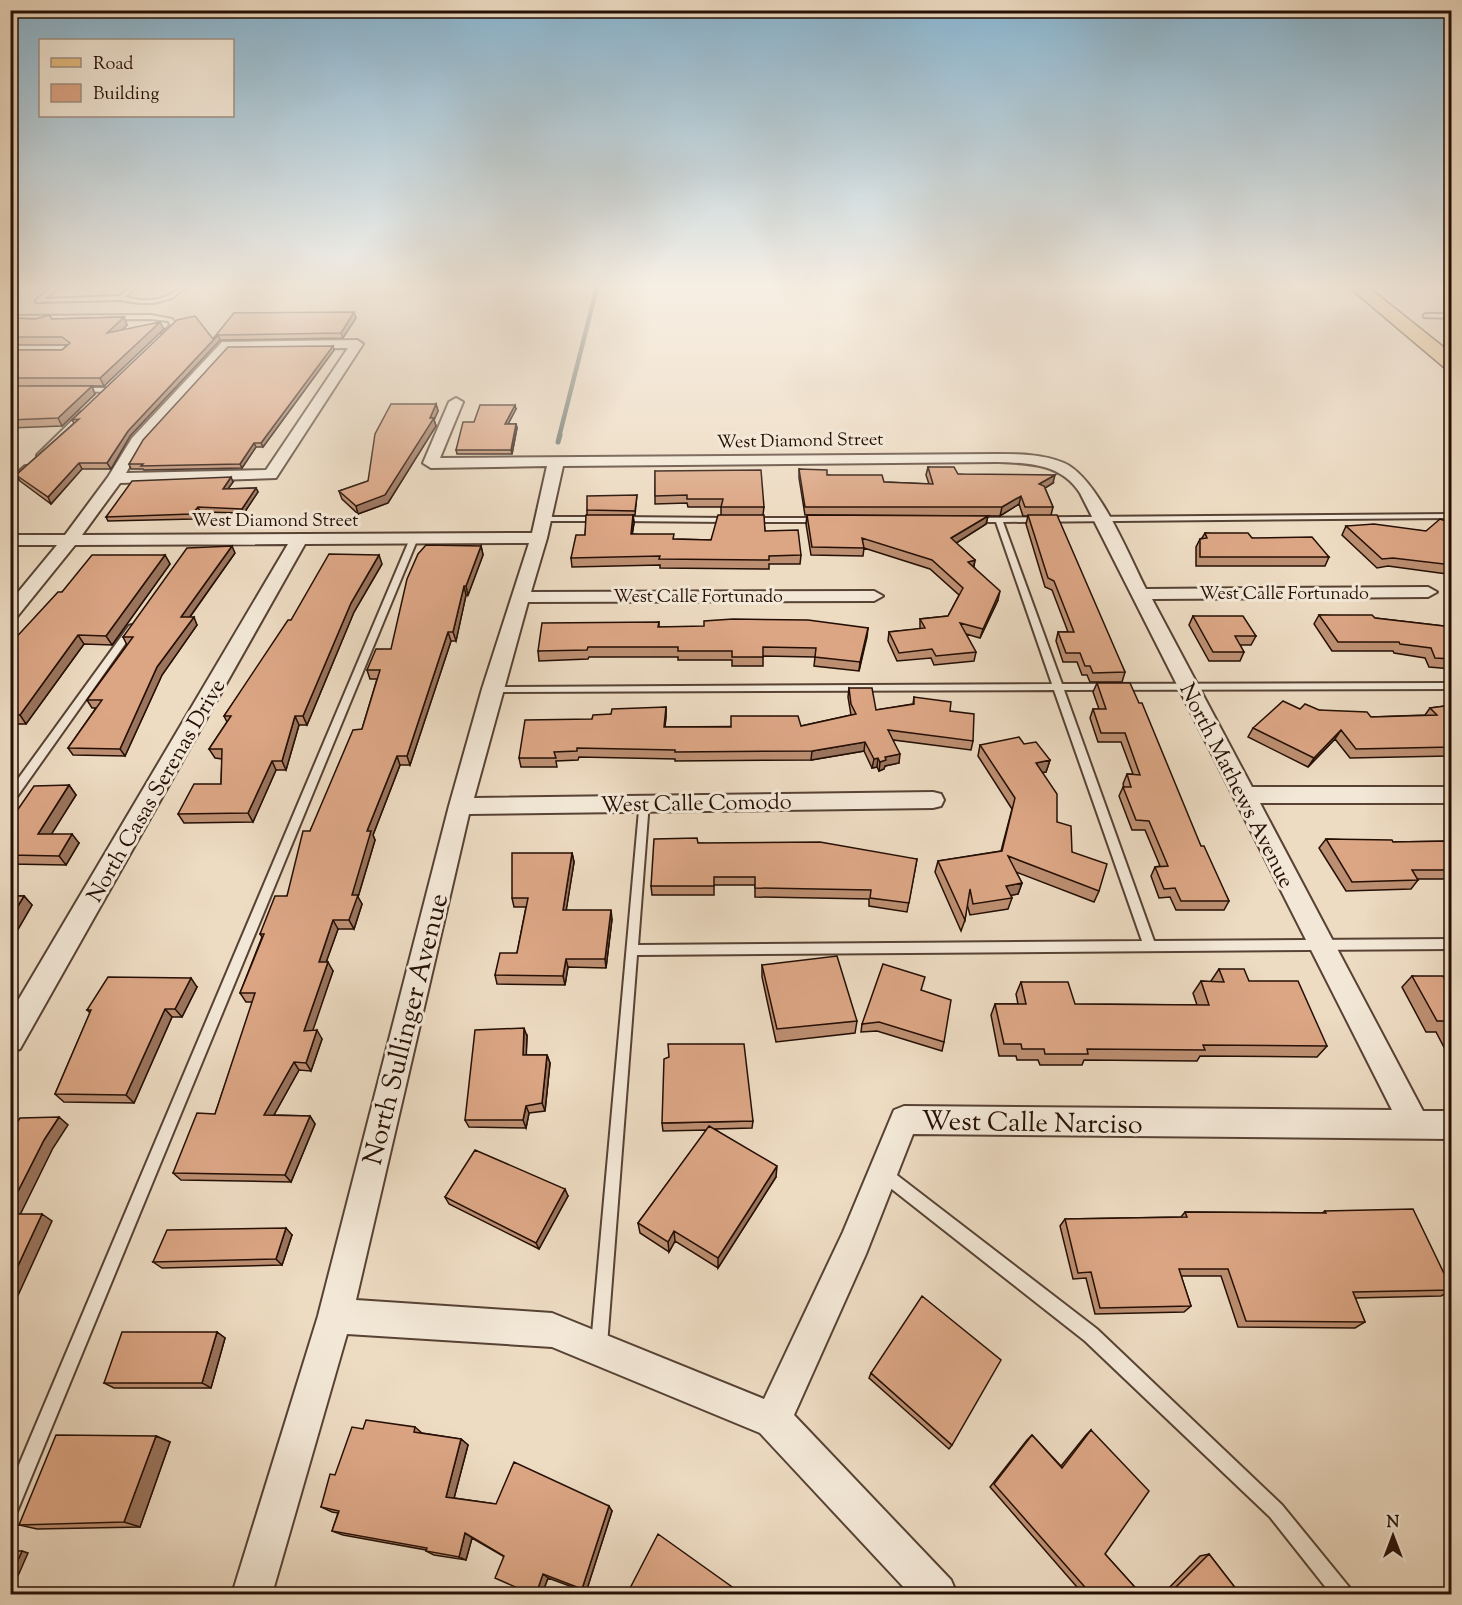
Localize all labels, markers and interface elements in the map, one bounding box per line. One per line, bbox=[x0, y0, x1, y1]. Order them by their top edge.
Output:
legend bbox=[39, 39, 234, 117]
text: Road bbox=[93, 52, 133, 78]
text: Building bbox=[93, 82, 159, 108]
street label: West Diamond Street bbox=[716, 428, 884, 456]
street label: West Diamond Street bbox=[192, 509, 358, 535]
street label: West Calle Fortunado bbox=[1199, 582, 1369, 608]
street label: West Calle Fortunado bbox=[613, 585, 783, 611]
street label: North Casas Serenas Drive bbox=[80, 674, 235, 909]
street label: North Mathews Avenue bbox=[1170, 678, 1301, 894]
street label: West Calle Comodo bbox=[600, 787, 792, 823]
street label: North Sullinger Avenue bbox=[355, 890, 460, 1170]
street label: West Calle Narciso bbox=[921, 1103, 1143, 1146]
north arrow bbox=[1363, 1506, 1423, 1566]
text: N bbox=[1387, 1512, 1400, 1535]

